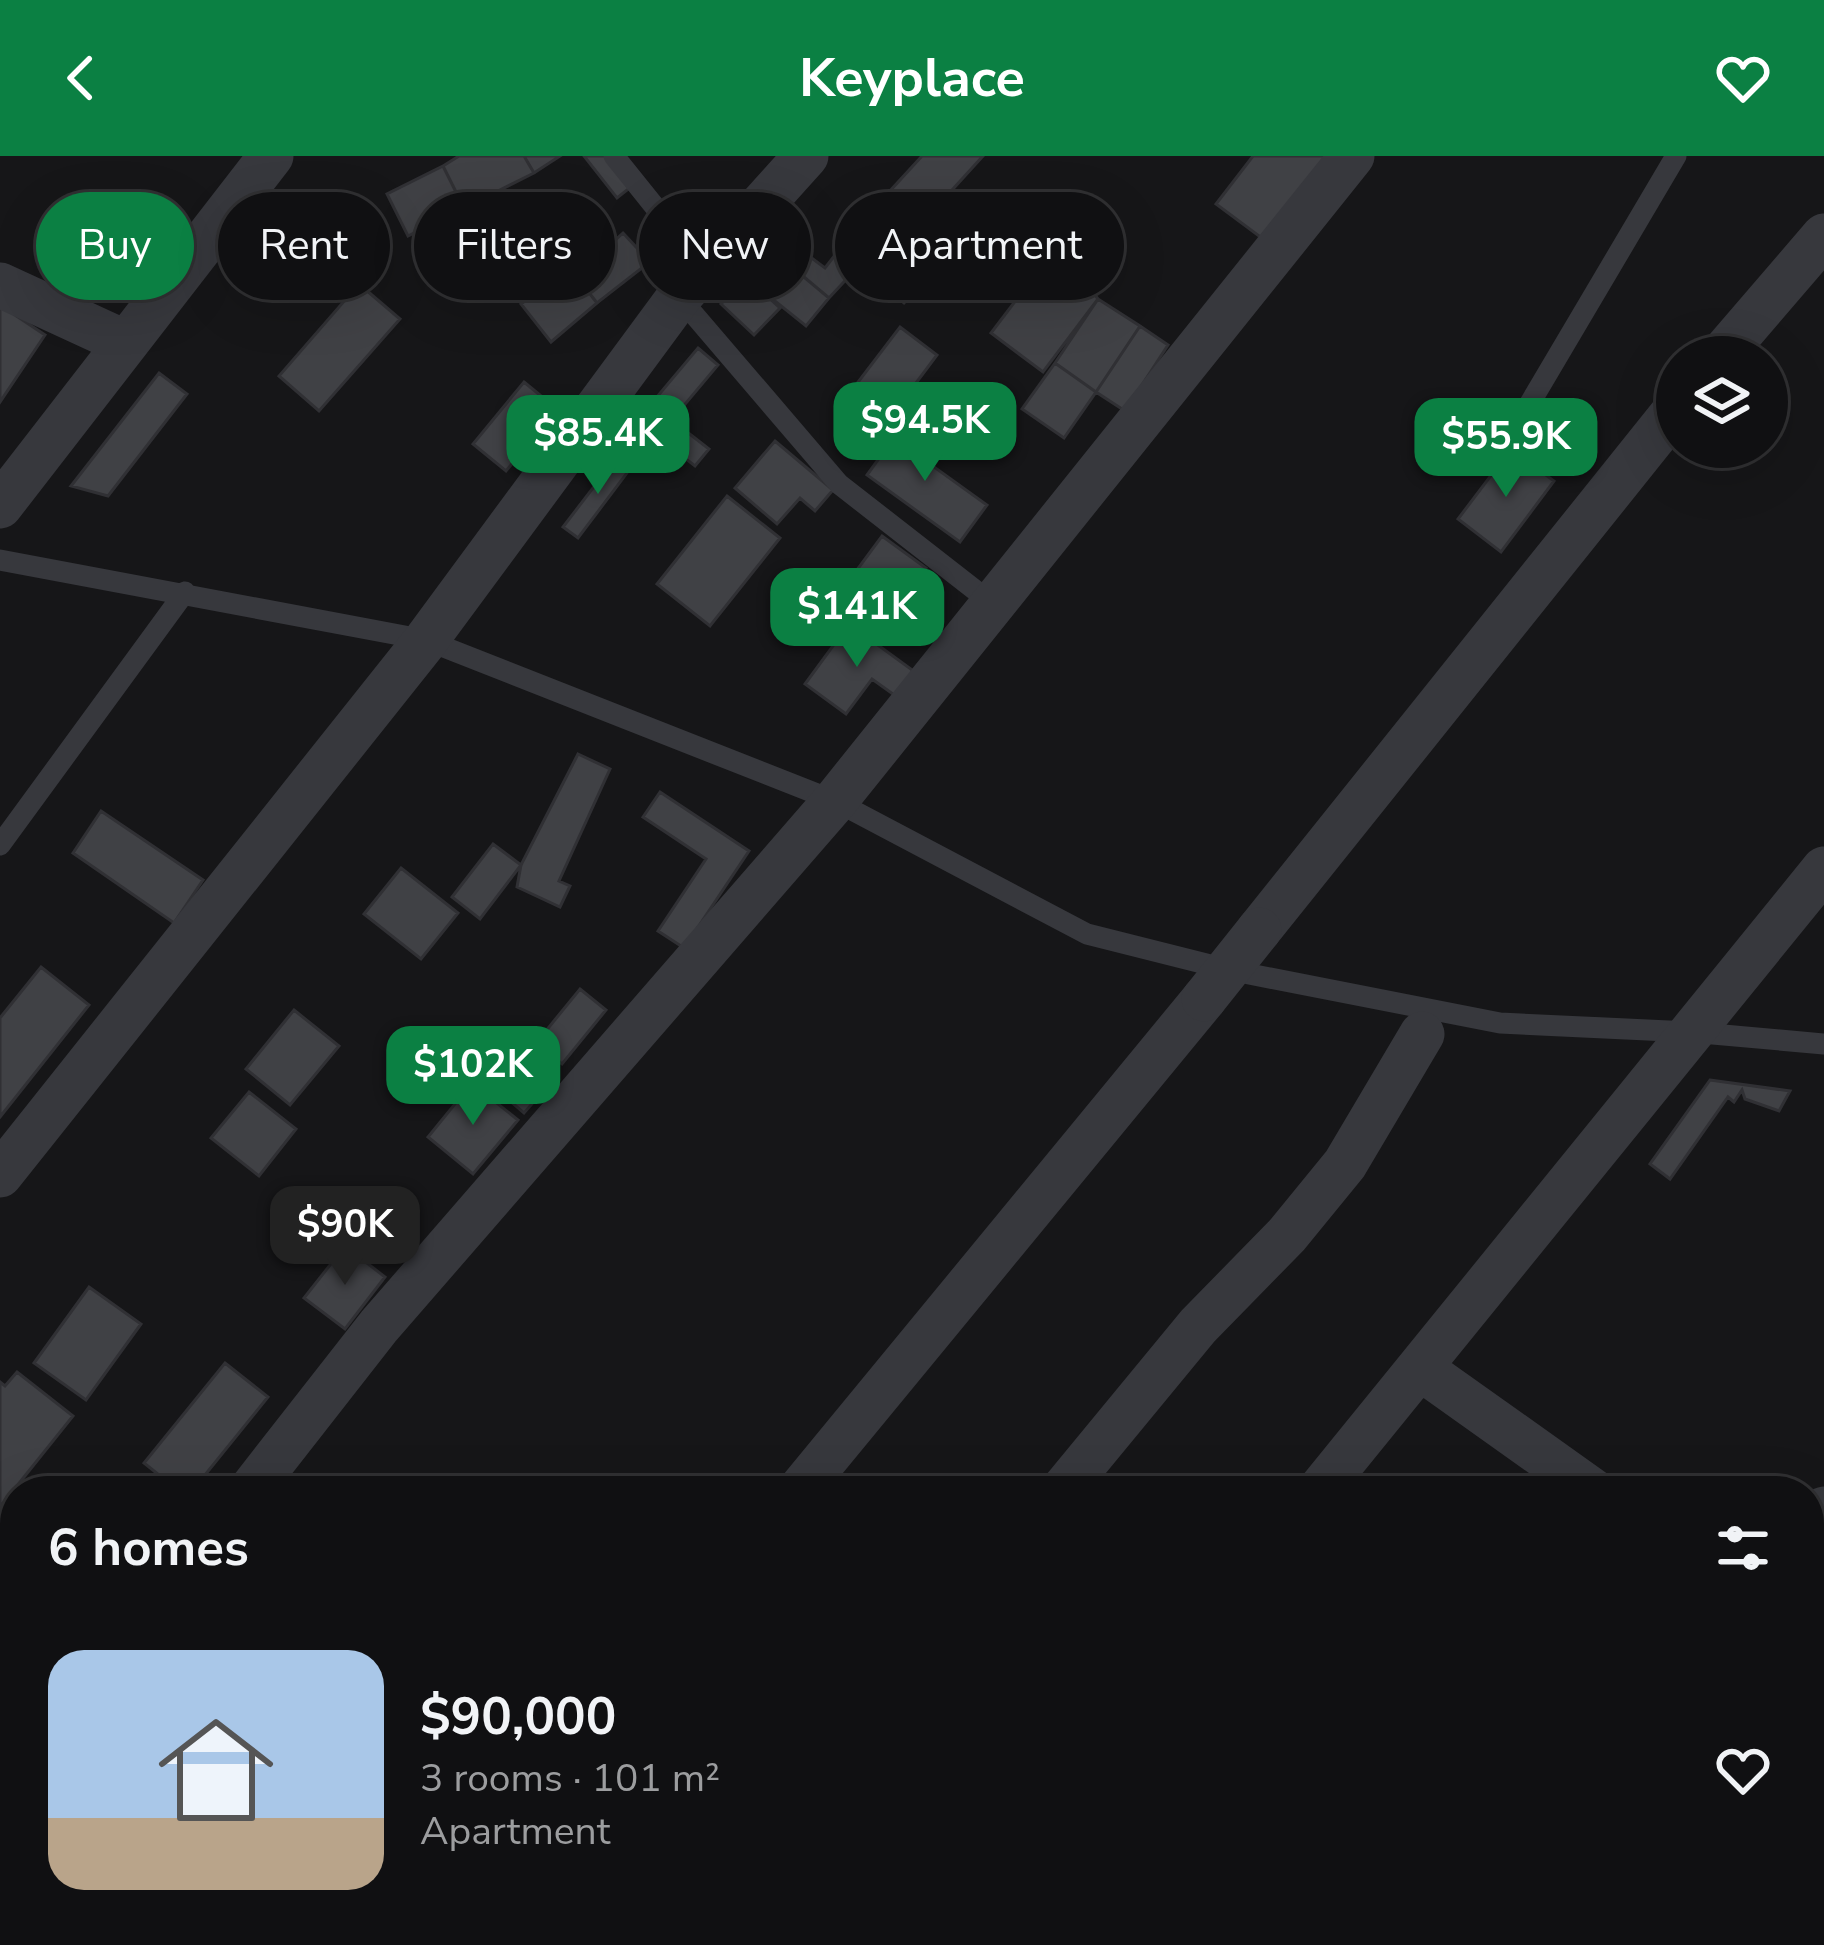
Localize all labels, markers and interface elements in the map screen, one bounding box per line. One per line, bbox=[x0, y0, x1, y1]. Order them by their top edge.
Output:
text: Keyplace bbox=[799, 41, 1025, 115]
icon: back bbox=[48, 45, 114, 111]
icon: heart bbox=[1710, 45, 1776, 111]
chip: Buy bbox=[36, 192, 194, 300]
chip: Rent bbox=[218, 192, 390, 300]
chip: Filters bbox=[414, 192, 615, 300]
chip: New bbox=[639, 192, 811, 300]
chip: Apartment bbox=[835, 192, 1124, 300]
map controls bbox=[1656, 336, 1788, 468]
button: layers bbox=[1656, 336, 1788, 468]
pin: $94.5K bbox=[827, 382, 1023, 484]
text: $94.5K bbox=[860, 394, 990, 447]
pin: $85.4K bbox=[500, 395, 696, 497]
pin: $55.9K bbox=[1408, 398, 1604, 500]
text: $85.4K bbox=[533, 407, 663, 460]
text: $55.9K bbox=[1441, 410, 1571, 463]
pin: $141K bbox=[773, 568, 941, 670]
text: $141K bbox=[797, 580, 917, 633]
pin: $102K bbox=[389, 1026, 557, 1128]
text: $102K bbox=[413, 1038, 533, 1091]
pin: $90K bbox=[274, 1186, 416, 1288]
text: $90K bbox=[297, 1198, 393, 1251]
text: 6 homes bbox=[48, 1513, 249, 1583]
icon: filters bbox=[1710, 1515, 1776, 1581]
text: $90,000 bbox=[420, 1682, 616, 1752]
icon: home bbox=[144, 1698, 288, 1842]
icon: heart bbox=[1710, 1737, 1776, 1803]
text: 3 rooms · 101 m² bbox=[420, 1752, 720, 1805]
text: Apartment bbox=[420, 1805, 610, 1858]

